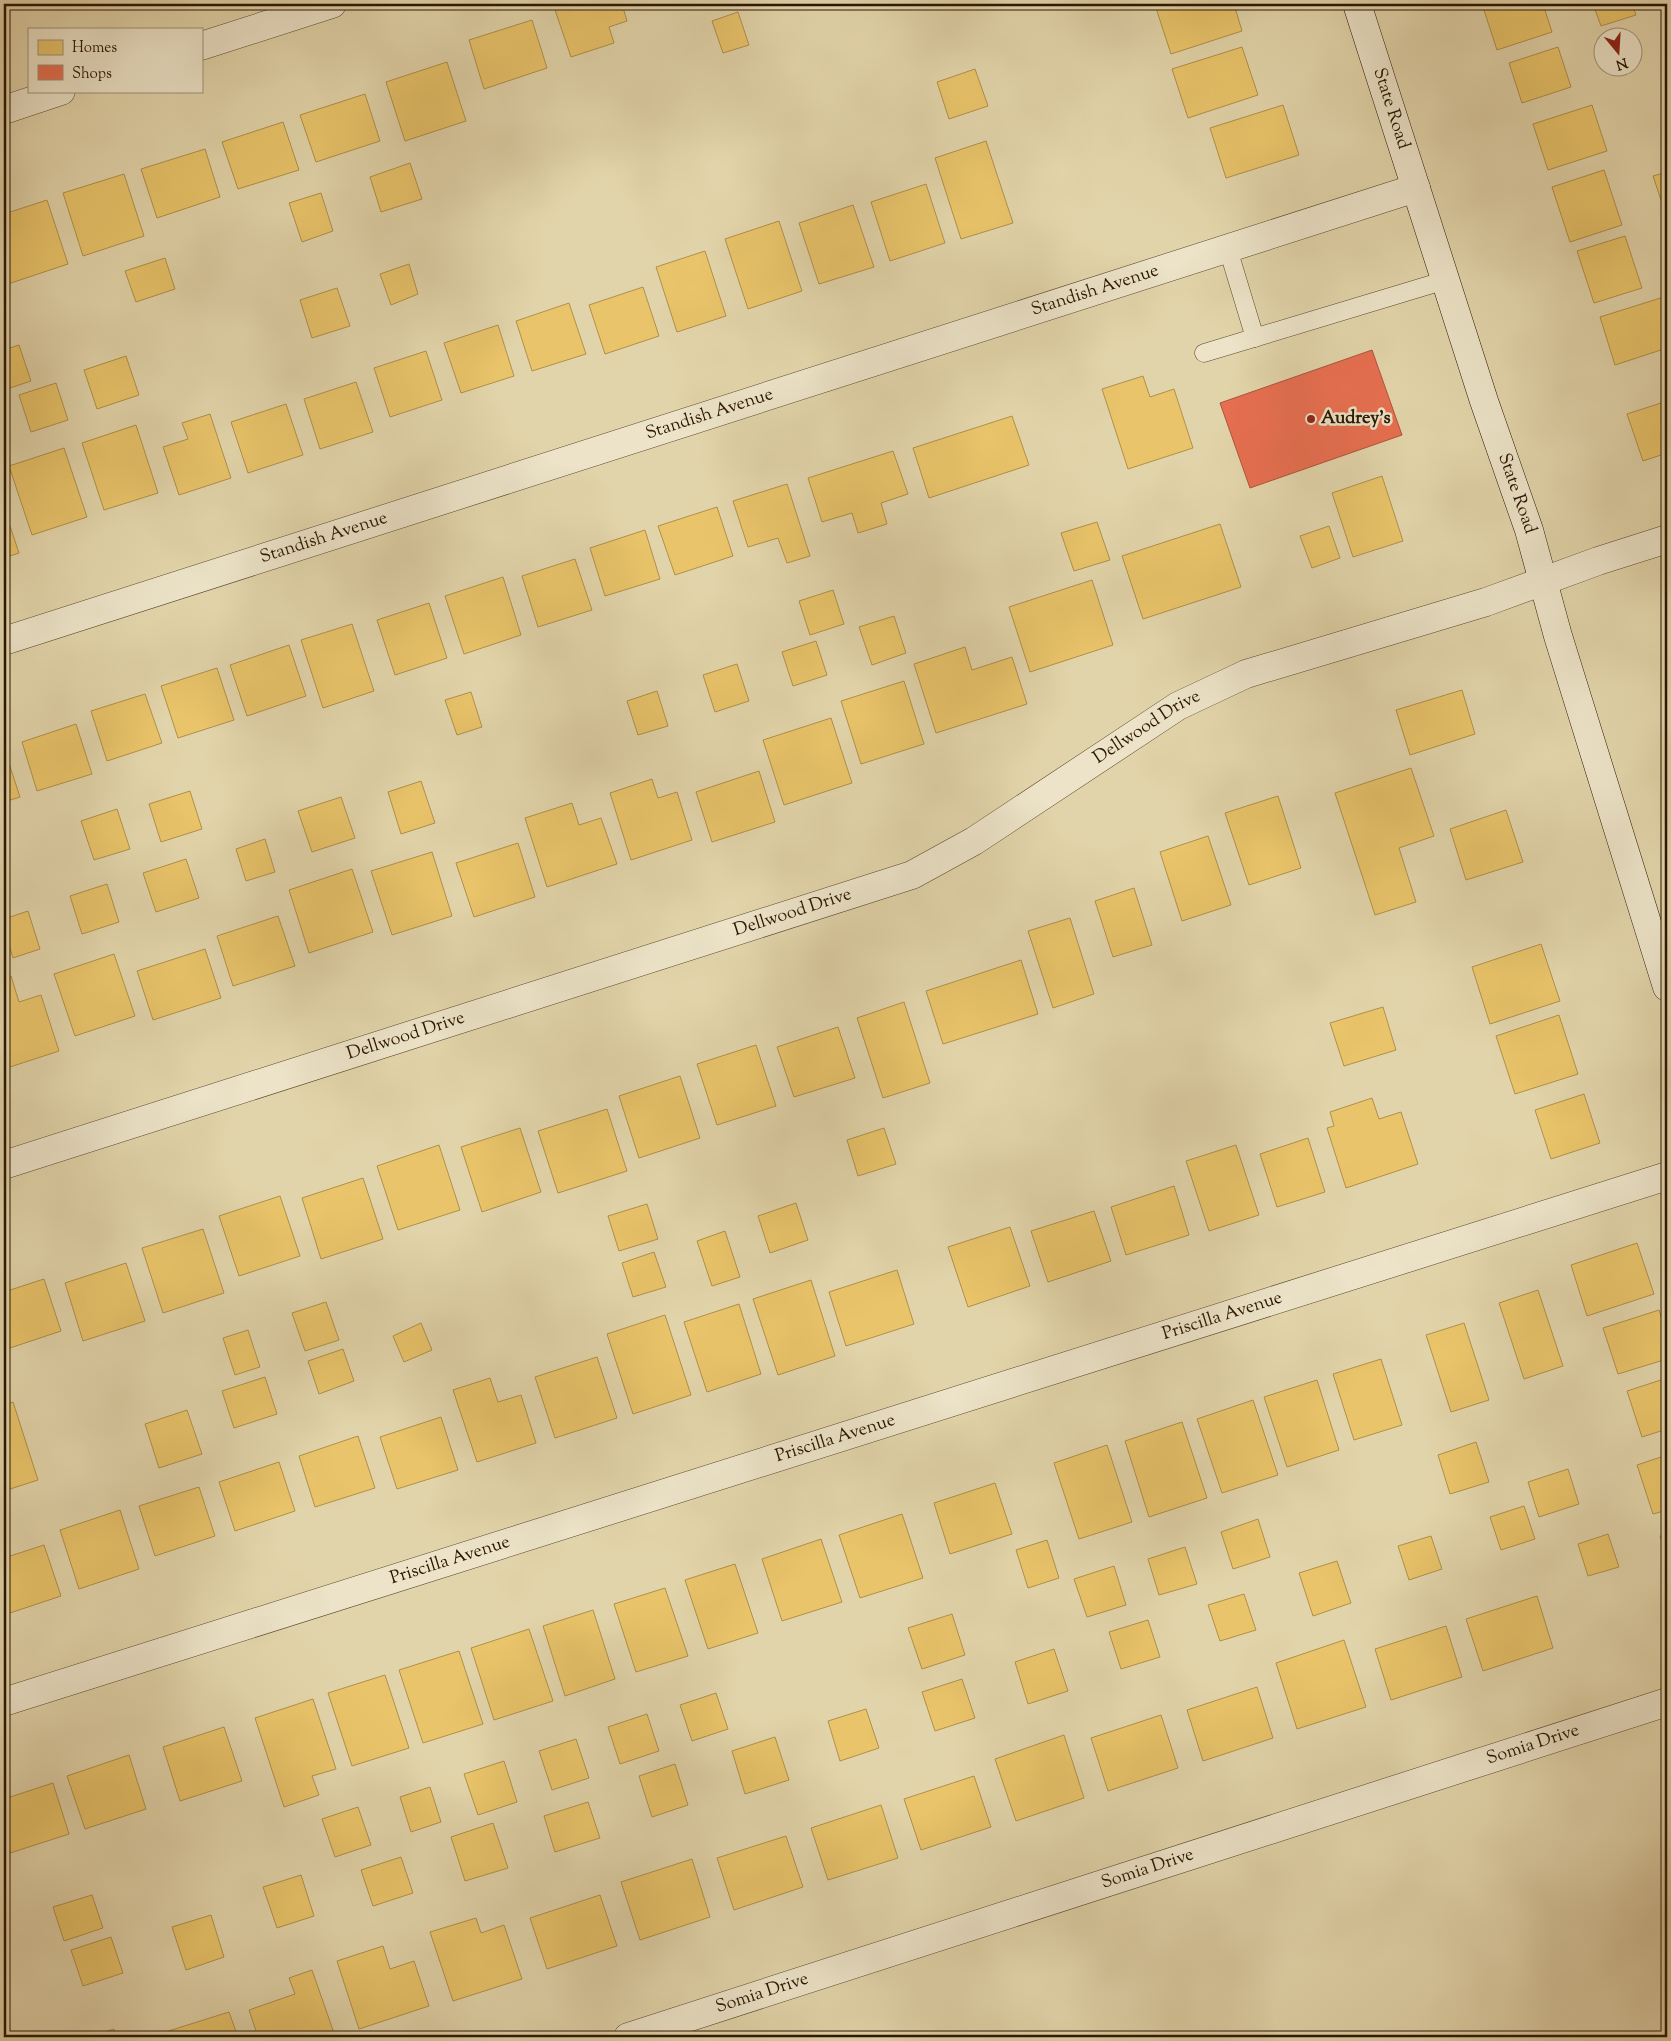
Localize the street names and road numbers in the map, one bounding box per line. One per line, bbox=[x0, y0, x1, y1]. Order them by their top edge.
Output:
street label: State Road bbox=[1365, 65, 1416, 153]
street label: Standish Avenue bbox=[1028, 258, 1162, 324]
street label: Standish Avenue bbox=[642, 382, 777, 447]
street label: State Road bbox=[1490, 450, 1542, 538]
street label: Standish Avenue bbox=[257, 506, 391, 571]
street label: Dellwood Drive bbox=[1088, 684, 1205, 771]
street label: Dellwood Drive bbox=[730, 882, 855, 944]
street label: Dellwood Drive bbox=[344, 1006, 468, 1068]
street label: Priscilla Avenue bbox=[1159, 1285, 1286, 1348]
street label: Priscilla Avenue bbox=[772, 1408, 899, 1470]
street label: Priscilla Avenue bbox=[387, 1530, 513, 1592]
street label: Somia Drive bbox=[1483, 1718, 1583, 1772]
street label: Somia Drive bbox=[1098, 1842, 1197, 1897]
street label: Somia Drive bbox=[712, 1967, 812, 2021]

